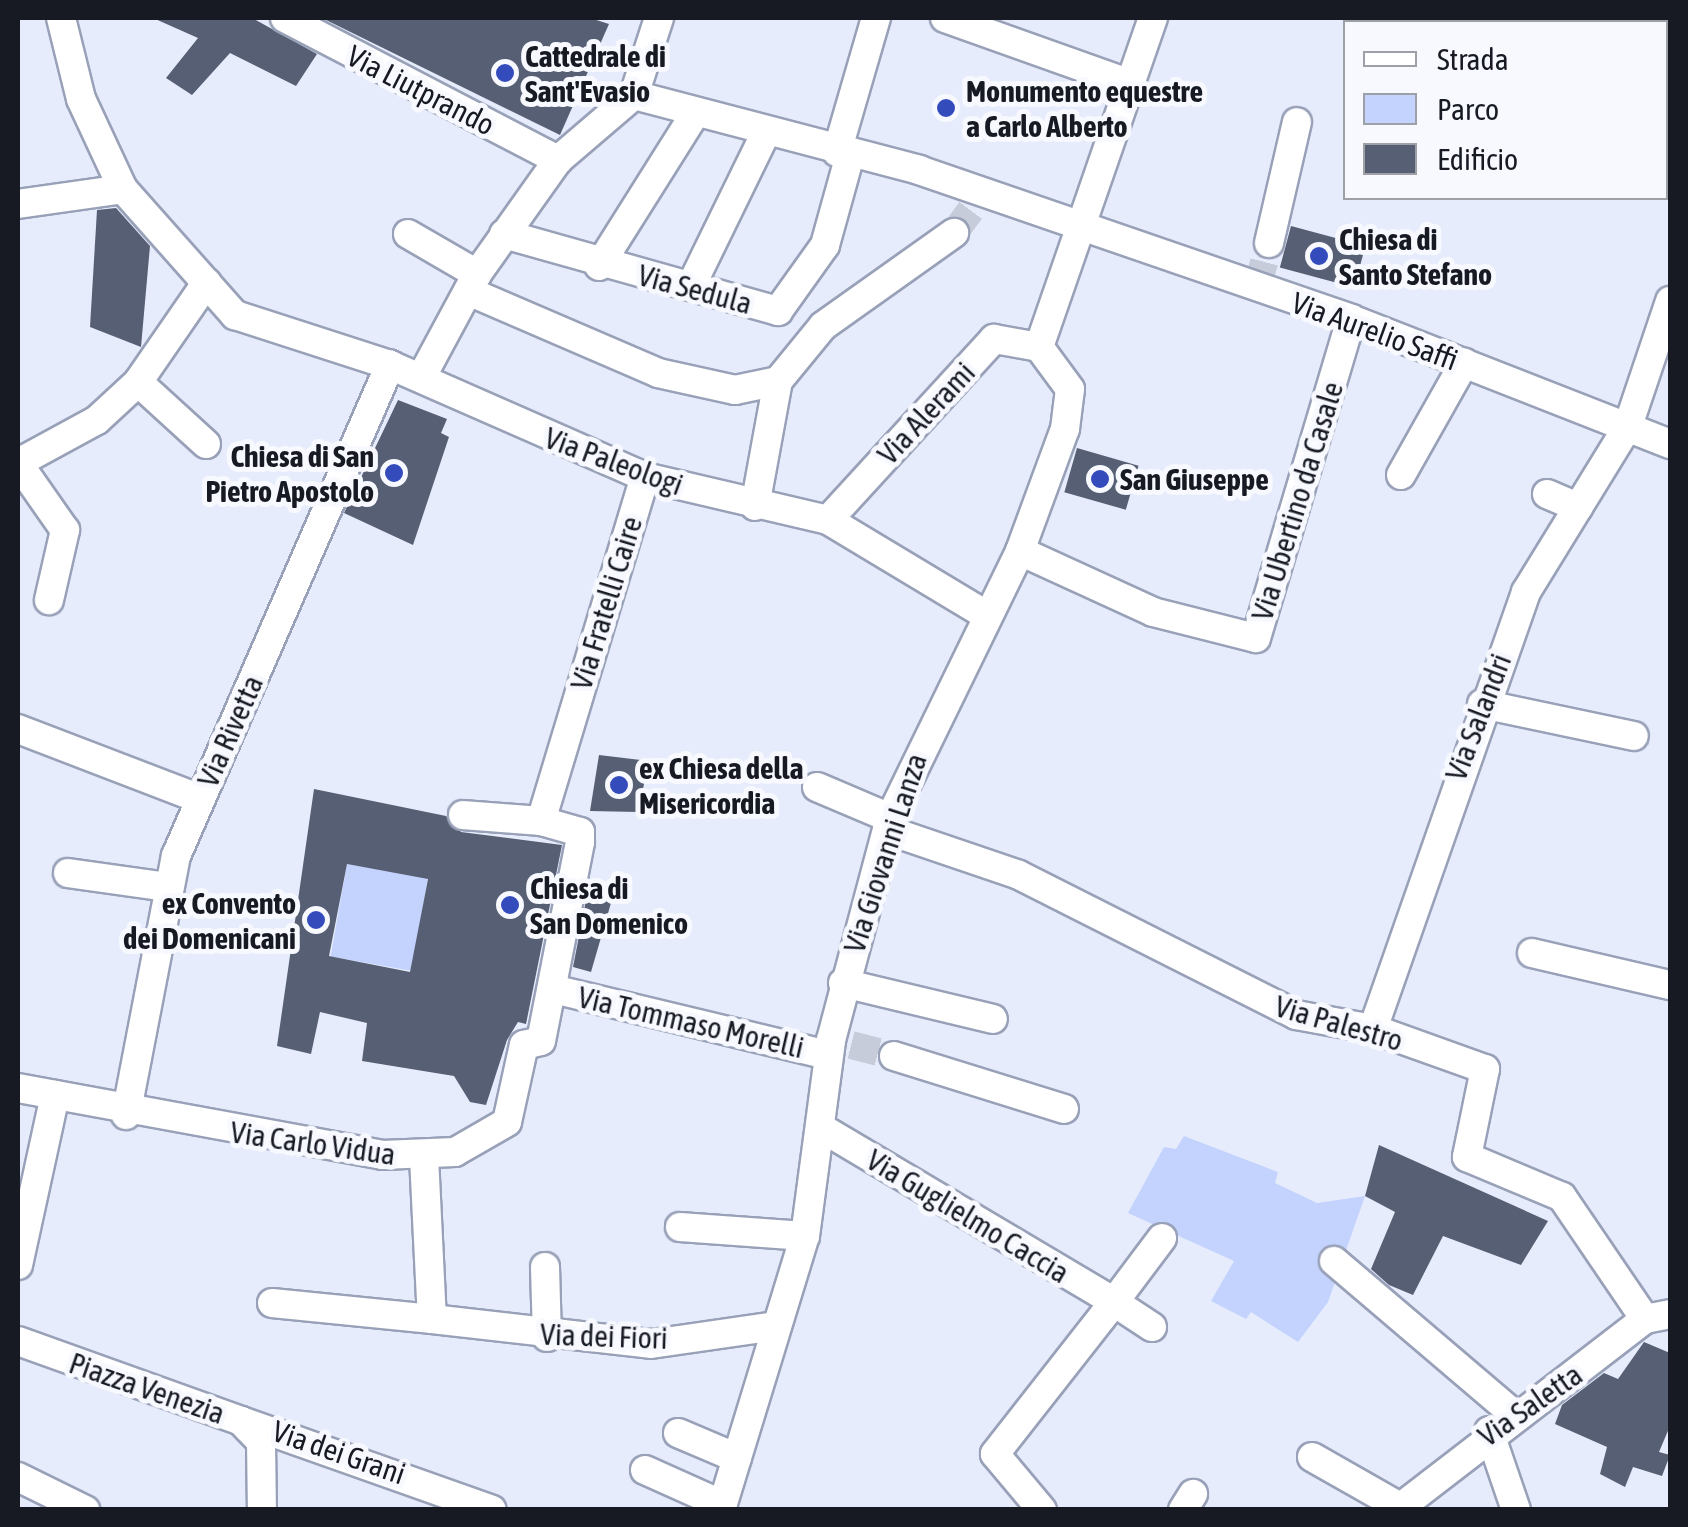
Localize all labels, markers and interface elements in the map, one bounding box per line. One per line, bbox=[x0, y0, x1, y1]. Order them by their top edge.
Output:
legend bbox=[1343, 20, 1668, 200]
street label: Via Liutprando bbox=[341, 38, 501, 142]
place label: Cattedrale di Sant'Evasio bbox=[525, 38, 666, 108]
text: Strada bbox=[1437, 42, 1509, 76]
marker: Cattedrale di Sant'Evasio bbox=[494, 62, 516, 84]
place label: Monumento equestre a Carlo Alberto bbox=[966, 73, 1203, 144]
text: Parco bbox=[1437, 92, 1499, 126]
marker: Monumento equestre a Carlo Alberto bbox=[935, 97, 957, 119]
text: Edificio bbox=[1437, 142, 1518, 176]
place label: Chiesa di Santo Stefano bbox=[1339, 221, 1492, 292]
marker: Chiesa di Santo Stefano bbox=[1308, 245, 1330, 267]
street label: Via Sedula bbox=[634, 257, 756, 321]
street label: Via Aurelio Saffi bbox=[1287, 284, 1463, 378]
street label: Via Alerami bbox=[870, 355, 982, 471]
street label: Via Ubertino da Casale bbox=[1244, 377, 1350, 625]
street label: Via Paleologi bbox=[540, 419, 688, 503]
place label: Chiesa di San Pietro Apostolo bbox=[206, 438, 374, 508]
place label: San Giuseppe bbox=[1120, 461, 1269, 497]
marker: Chiesa di San Pietro Apostolo bbox=[383, 462, 405, 484]
marker: San Giuseppe bbox=[1089, 468, 1111, 490]
street label: Via Fratelli Caire bbox=[563, 512, 649, 694]
street label: Via Salandri bbox=[1437, 649, 1519, 785]
street label: Via Rivetta bbox=[189, 670, 271, 792]
street label: Via Giovanni Lanza bbox=[836, 749, 934, 957]
place label: ex Chiesa della Misericordia bbox=[639, 750, 803, 820]
marker: ex Chiesa della Misericordia bbox=[608, 774, 630, 796]
place label: Chiesa di San Domenico bbox=[530, 870, 688, 940]
place label: ex Convento dei Domenicani bbox=[123, 885, 296, 956]
marker: Chiesa di San Domenico bbox=[499, 894, 521, 916]
marker: ex Convento dei Domenicani bbox=[305, 909, 327, 931]
street label: Via Tommaso Morelli bbox=[575, 979, 807, 1065]
street label: Via Palestro bbox=[1271, 988, 1407, 1058]
street label: Via Carlo Vidua bbox=[228, 1114, 398, 1172]
street label: Via Guglielmo Caccia bbox=[860, 1141, 1076, 1291]
street label: Via dei Fiori bbox=[540, 1316, 668, 1356]
street label: Piazza Venezia bbox=[65, 1345, 229, 1431]
street label: Via Saletta bbox=[1471, 1356, 1589, 1454]
street label: Via dei Grani bbox=[268, 1413, 410, 1491]

